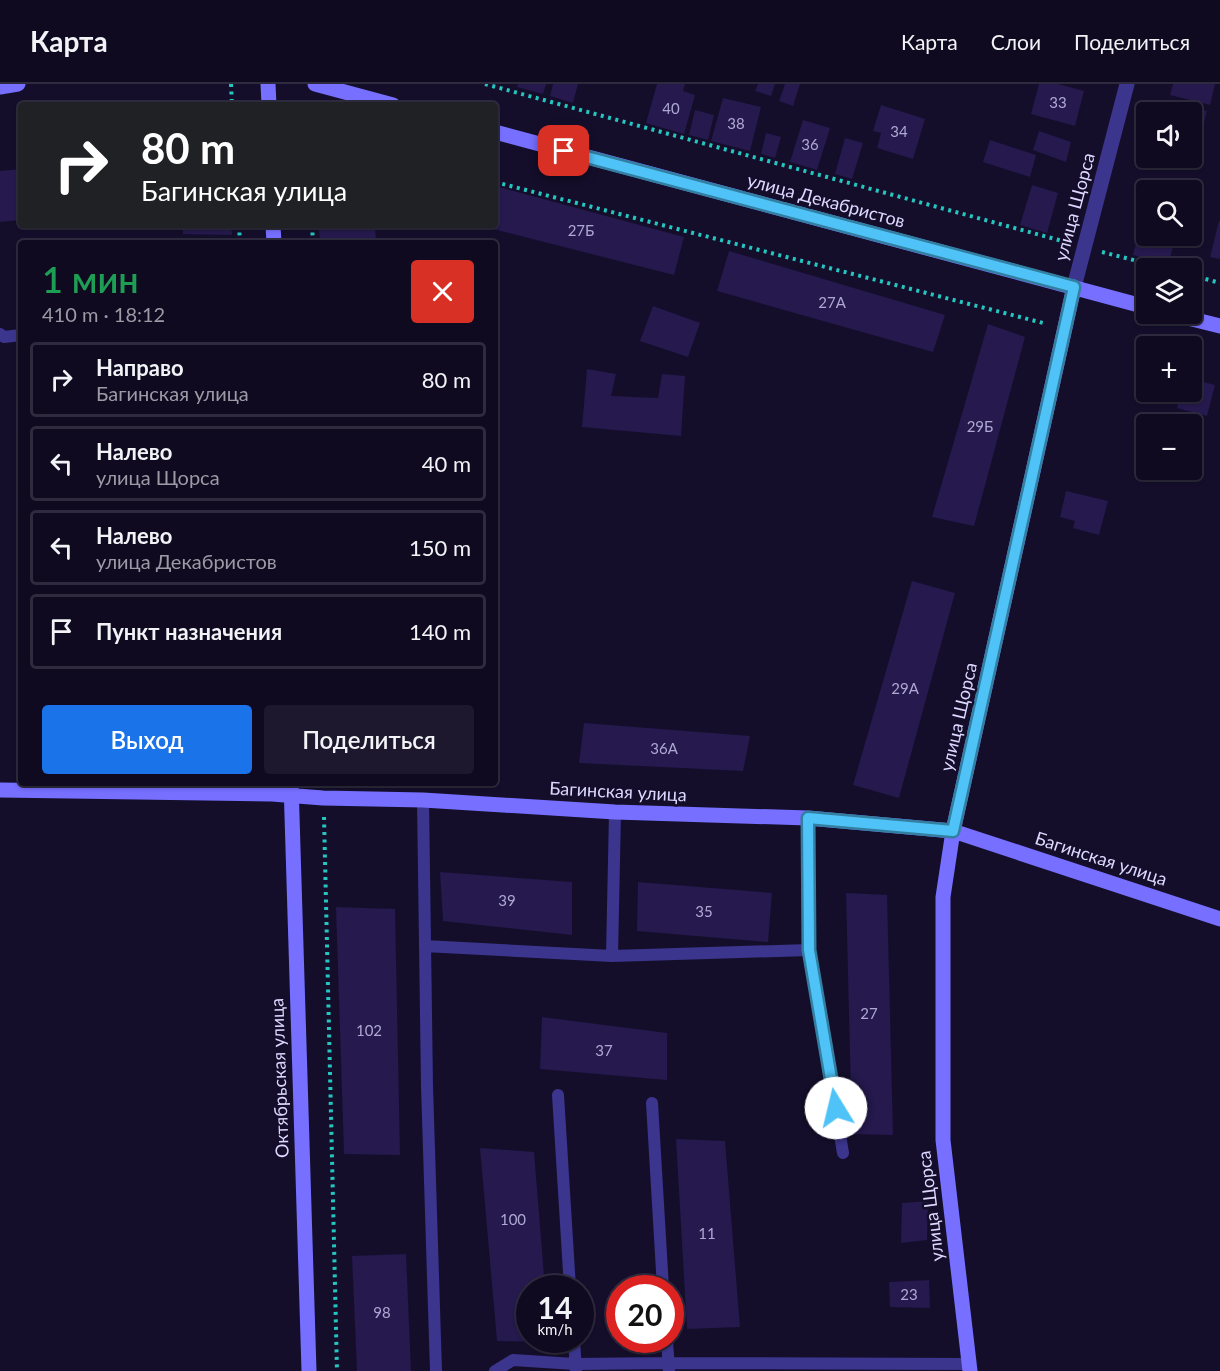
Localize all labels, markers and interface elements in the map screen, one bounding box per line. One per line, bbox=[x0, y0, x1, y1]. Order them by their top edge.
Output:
text: Карта bbox=[30, 24, 108, 58]
text: Карта bbox=[901, 29, 958, 54]
text: Слои bbox=[991, 29, 1041, 54]
text: Поделиться bbox=[1074, 29, 1190, 54]
house number: 33 bbox=[1049, 93, 1067, 111]
house number: 40 bbox=[662, 99, 680, 117]
map controls bbox=[1136, 102, 1202, 480]
button: sound bbox=[1136, 102, 1202, 168]
house number: 38 bbox=[727, 114, 745, 132]
house number: 34 bbox=[890, 122, 908, 140]
text: 80 m bbox=[141, 123, 235, 173]
pin bbox=[538, 125, 589, 176]
icon: right bbox=[42, 126, 120, 204]
icon: arrive bbox=[547, 134, 580, 167]
house number: 36 bbox=[801, 135, 819, 153]
street label: улица Щорса bbox=[1049, 150, 1099, 263]
street label: улица Декабристов bbox=[745, 168, 908, 232]
text: Багинская улица bbox=[141, 174, 347, 207]
button: search bbox=[1136, 180, 1202, 246]
house number: 27Б bbox=[568, 221, 594, 239]
text: 1 мин bbox=[42, 257, 139, 301]
button: layers bbox=[1136, 258, 1202, 324]
button: close bbox=[411, 260, 474, 323]
house number: 27А bbox=[818, 293, 847, 311]
text: 410 m · 18:12 bbox=[42, 302, 165, 326]
button: + bbox=[1136, 336, 1202, 402]
text: Направо bbox=[96, 354, 184, 381]
icon: right bbox=[45, 363, 78, 396]
text: 80 m bbox=[422, 366, 471, 393]
text: Багинская улица bbox=[96, 381, 249, 405]
button: − bbox=[1136, 414, 1202, 480]
house number: 29Б bbox=[967, 417, 993, 435]
text: Налево bbox=[96, 438, 172, 465]
icon: left bbox=[45, 447, 78, 480]
text: 40 m bbox=[422, 450, 471, 477]
text: улица Щорса bbox=[96, 465, 220, 489]
text: Налево bbox=[96, 522, 172, 549]
icon: left bbox=[45, 531, 78, 564]
text: 150 m bbox=[409, 534, 471, 561]
text: улица Декабристов bbox=[96, 549, 277, 573]
icon: arrive bbox=[45, 615, 78, 648]
text: Пункт назначения bbox=[96, 618, 282, 645]
text: 140 m bbox=[409, 618, 471, 645]
street label: улица Щорса bbox=[935, 660, 981, 773]
house number: 29А bbox=[891, 679, 920, 697]
button: Выход bbox=[42, 705, 252, 774]
button: Поделиться bbox=[264, 705, 474, 774]
house number: 36А bbox=[650, 739, 679, 757]
street label: Багинская улица bbox=[549, 776, 687, 806]
street label: Багинская улица bbox=[1033, 826, 1170, 890]
house number: 39 bbox=[498, 891, 516, 909]
house number: 35 bbox=[695, 902, 713, 920]
street label: Октябрьская улица bbox=[265, 998, 293, 1158]
house number: 27 bbox=[860, 1004, 878, 1022]
house number: 102 bbox=[356, 1021, 382, 1039]
house number: 37 bbox=[595, 1041, 613, 1059]
position arrow bbox=[804, 1076, 868, 1140]
street label: улица Щорса bbox=[912, 1150, 948, 1263]
house number: 100 bbox=[500, 1210, 526, 1228]
house number: 11 bbox=[698, 1224, 716, 1242]
speed limit sign: 20 bbox=[606, 1275, 684, 1353]
house number: 23 bbox=[900, 1285, 918, 1303]
text: 14 bbox=[538, 1289, 572, 1325]
house number: 98 bbox=[373, 1303, 391, 1321]
text: km/h bbox=[537, 1320, 573, 1338]

